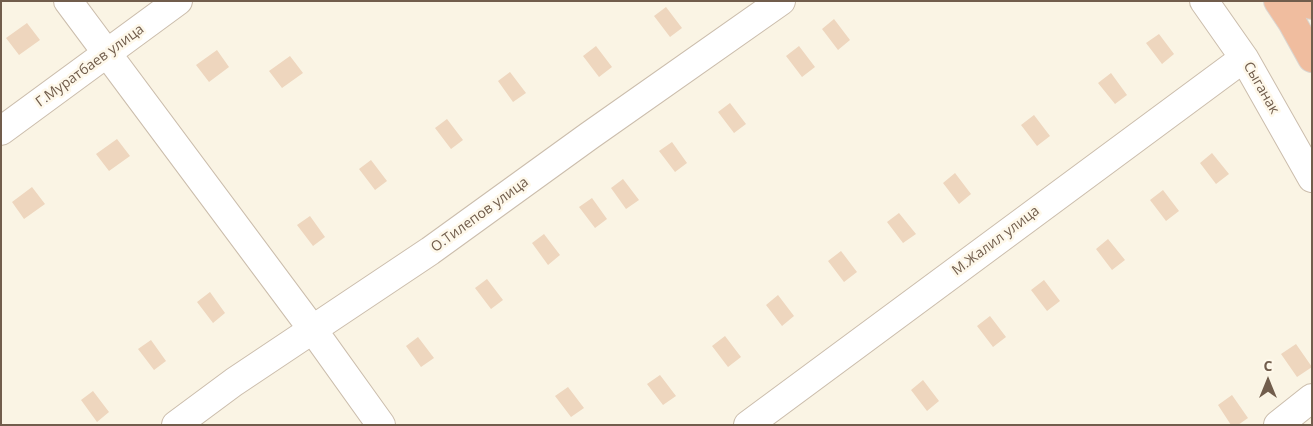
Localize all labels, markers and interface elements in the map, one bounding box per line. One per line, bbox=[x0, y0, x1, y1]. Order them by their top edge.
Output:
street label: Г.Муратбаев улица bbox=[33, 21, 147, 111]
street label: Сыганак bbox=[1239, 59, 1283, 117]
street label: О.Тилепов улица bbox=[428, 174, 532, 256]
street label: М.Жалил улица bbox=[949, 203, 1043, 279]
north arrow bbox=[1243, 356, 1293, 406]
text: С bbox=[1264, 356, 1272, 375]

